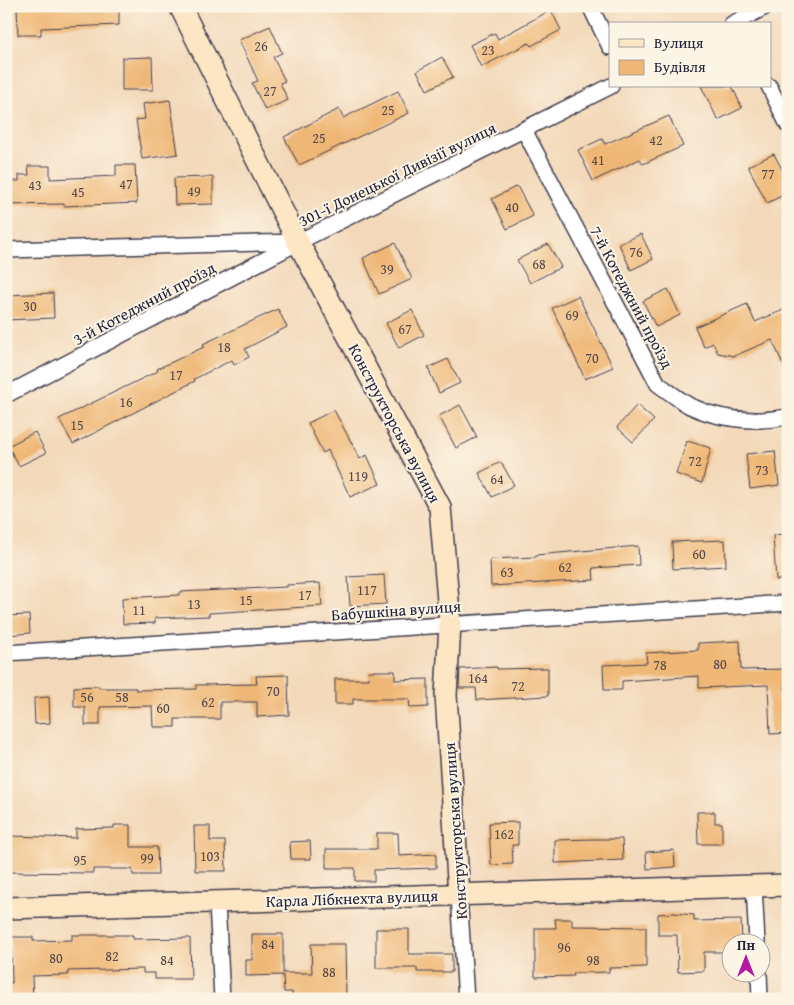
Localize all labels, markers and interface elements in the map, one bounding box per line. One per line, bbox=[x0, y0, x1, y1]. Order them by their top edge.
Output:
legend bbox=[609, 22, 772, 88]
text: Вулиця bbox=[654, 32, 704, 53]
house number: 26 bbox=[254, 36, 268, 56]
house number: 23 bbox=[481, 40, 495, 60]
text: Будівля bbox=[654, 56, 706, 77]
house number: 27 bbox=[263, 81, 277, 101]
house number: 25 bbox=[381, 100, 395, 120]
street label: 301-ї Донецької Дивізії вулиця bbox=[294, 116, 500, 232]
house number: 25 bbox=[312, 128, 326, 148]
house number: 42 bbox=[649, 130, 663, 150]
house number: 41 bbox=[591, 150, 605, 170]
house number: 77 bbox=[761, 164, 775, 184]
house number: 47 bbox=[119, 174, 133, 194]
house number: 43 bbox=[28, 175, 42, 195]
house number: 49 bbox=[187, 181, 201, 201]
house number: 45 bbox=[71, 182, 85, 202]
house number: 40 bbox=[505, 197, 519, 217]
street label: 7-й Котеджний проїзд bbox=[584, 222, 680, 373]
house number: 76 bbox=[629, 242, 643, 262]
house number: 68 bbox=[532, 254, 546, 274]
street label: 3-й Котеджний проїзд bbox=[69, 255, 220, 351]
house number: 39 bbox=[380, 259, 394, 279]
house number: 30 bbox=[23, 296, 37, 316]
house number: 69 bbox=[565, 305, 579, 325]
house number: 67 bbox=[398, 319, 412, 339]
house number: 18 bbox=[217, 337, 231, 357]
street label: Конструкторська вулиця bbox=[343, 339, 447, 507]
house number: 70 bbox=[585, 348, 599, 368]
house number: 17 bbox=[169, 365, 183, 385]
house number: 16 bbox=[119, 392, 133, 412]
house number: 15 bbox=[70, 415, 84, 435]
house number: 72 bbox=[688, 451, 702, 471]
house number: 73 bbox=[755, 460, 769, 480]
house number: 119 bbox=[348, 466, 368, 486]
house number: 64 bbox=[490, 469, 504, 489]
house number: 60 bbox=[692, 544, 706, 564]
house number: 62 bbox=[558, 557, 572, 577]
house number: 63 bbox=[500, 562, 514, 582]
house number: 117 bbox=[357, 580, 377, 600]
house number: 17 bbox=[298, 585, 312, 605]
house number: 15 bbox=[239, 590, 253, 610]
street label: Бабушкіна вулиця bbox=[330, 593, 462, 627]
house number: 13 bbox=[187, 594, 201, 614]
house number: 11 bbox=[132, 600, 146, 620]
house number: 80 bbox=[713, 654, 727, 674]
house number: 78 bbox=[653, 655, 667, 675]
house number: 164 bbox=[468, 668, 488, 688]
house number: 72 bbox=[511, 676, 525, 696]
house number: 70 bbox=[266, 681, 280, 701]
house number: 56 bbox=[80, 687, 94, 707]
house number: 58 bbox=[115, 687, 129, 707]
house number: 62 bbox=[201, 692, 215, 712]
house number: 60 bbox=[156, 698, 170, 718]
street label: Конструкторська вулиця bbox=[437, 742, 473, 920]
house number: 162 bbox=[494, 824, 514, 844]
house number: 103 bbox=[200, 846, 220, 866]
house number: 99 bbox=[140, 848, 154, 868]
house number: 95 bbox=[73, 850, 87, 870]
street label: Карла Лібкнехта вулиця bbox=[265, 883, 439, 913]
north arrow bbox=[722, 932, 772, 982]
house number: 84 bbox=[261, 934, 275, 954]
text: Пн bbox=[737, 935, 755, 955]
house number: 96 bbox=[557, 937, 571, 957]
house number: 82 bbox=[105, 946, 119, 966]
house number: 80 bbox=[49, 948, 63, 968]
house number: 84 bbox=[160, 950, 174, 970]
house number: 98 bbox=[586, 950, 600, 970]
house number: 88 bbox=[322, 962, 336, 982]

